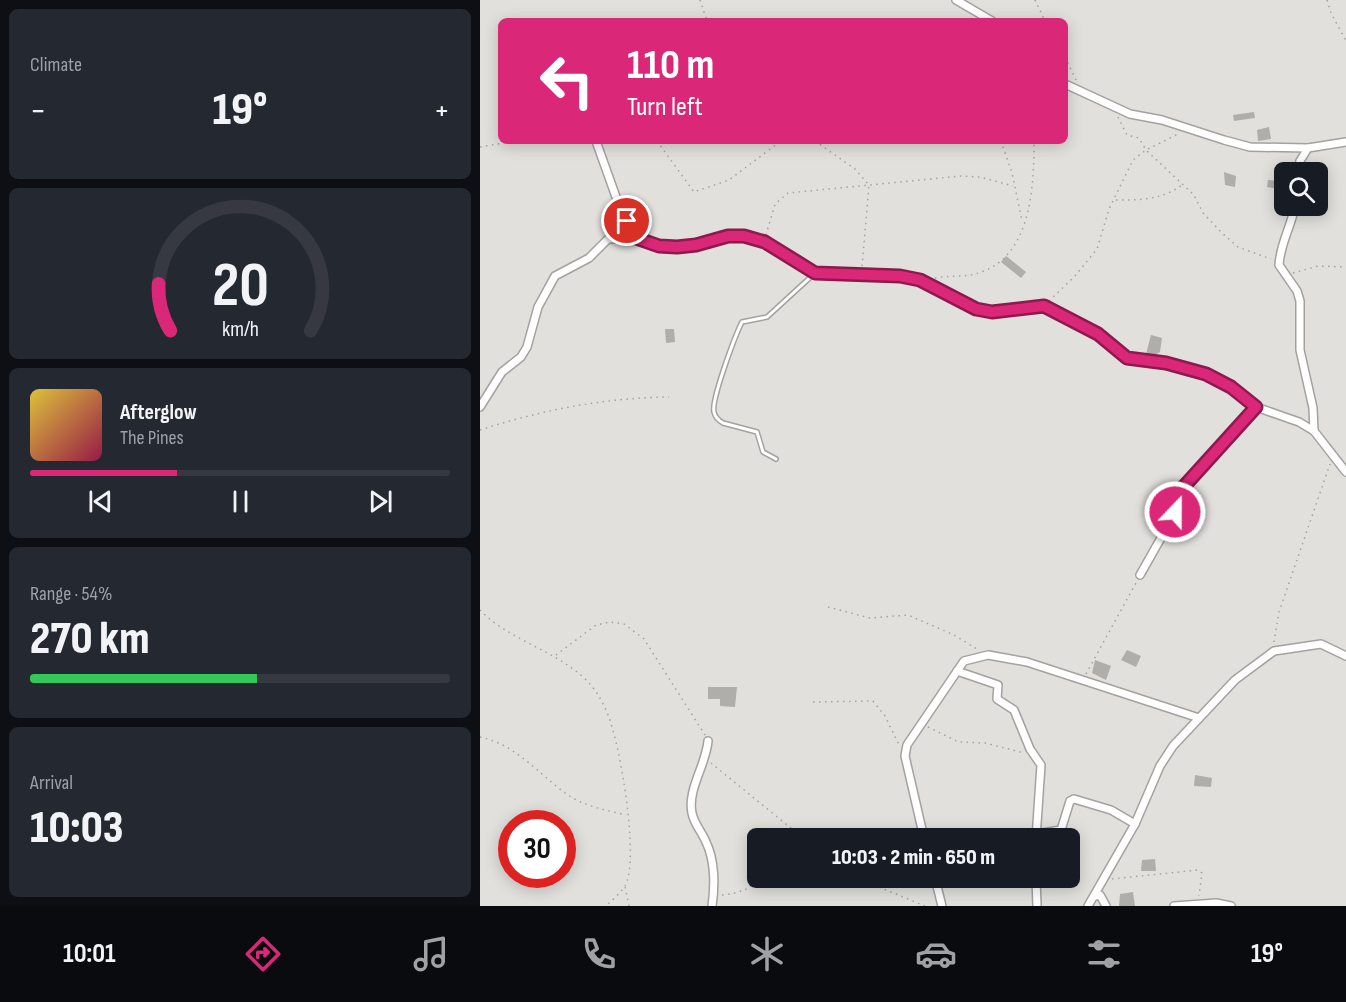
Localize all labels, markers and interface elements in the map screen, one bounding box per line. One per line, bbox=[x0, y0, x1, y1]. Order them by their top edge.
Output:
text: 110 m bbox=[627, 40, 714, 91]
icon: left bbox=[528, 42, 606, 120]
text: Climate bbox=[30, 53, 82, 77]
text: 19° bbox=[213, 83, 267, 138]
text: − bbox=[30, 91, 46, 131]
text: + bbox=[434, 91, 450, 131]
text: Turn left bbox=[627, 91, 703, 123]
map controls bbox=[1274, 162, 1328, 216]
button: search bbox=[1274, 162, 1328, 216]
pin bbox=[601, 195, 652, 246]
icon: arrive bbox=[610, 204, 643, 237]
text: 20 bbox=[211, 249, 269, 324]
text: km/h bbox=[221, 317, 259, 342]
text: Afterglow bbox=[120, 399, 197, 426]
text: The Pines bbox=[120, 426, 184, 450]
position arrow bbox=[1143, 480, 1207, 544]
icon: previous bbox=[84, 485, 117, 518]
icon: pause bbox=[224, 485, 257, 518]
icon: next bbox=[364, 485, 397, 518]
text: Range · 54% bbox=[30, 582, 112, 606]
text: 270 km bbox=[30, 612, 149, 667]
text: Arrival bbox=[30, 771, 73, 795]
text: 10:03 bbox=[30, 801, 124, 856]
speed limit sign: 30 bbox=[498, 810, 576, 888]
text: 10:03 · 2 min · 650 m bbox=[832, 844, 995, 871]
icon: directions bbox=[242, 933, 284, 975]
icon: music bbox=[410, 933, 452, 975]
icon: phone bbox=[578, 933, 620, 975]
icon: climate bbox=[746, 933, 788, 975]
icon: car bbox=[915, 933, 957, 975]
icon: filters bbox=[1083, 933, 1125, 975]
text: 10:01 bbox=[63, 938, 116, 970]
text: 19° bbox=[1251, 938, 1283, 970]

